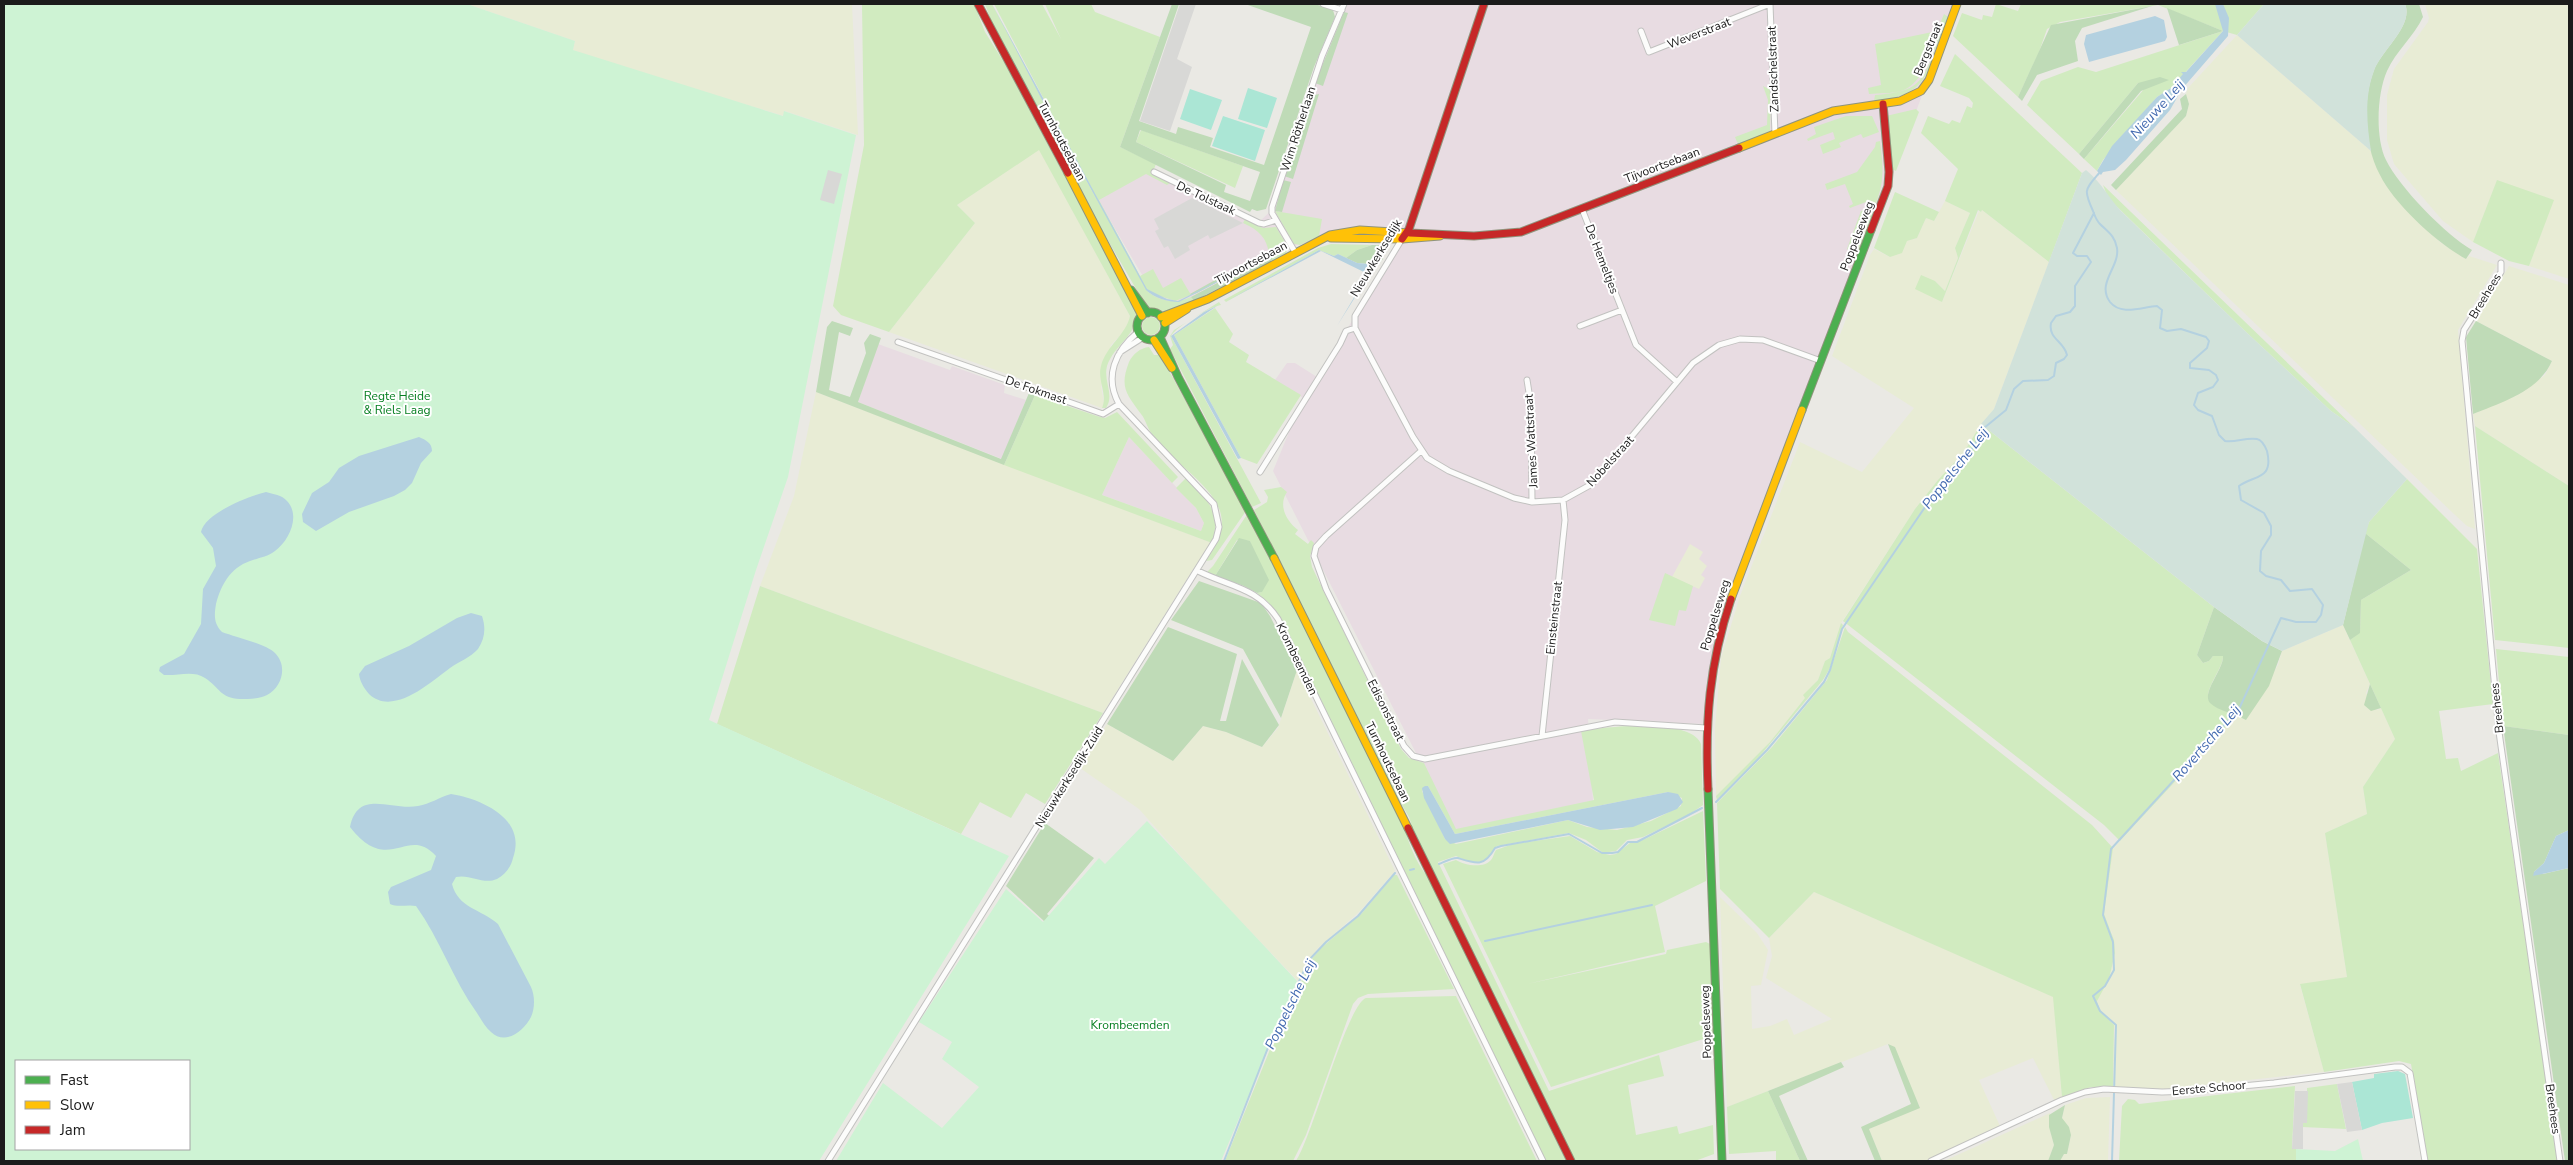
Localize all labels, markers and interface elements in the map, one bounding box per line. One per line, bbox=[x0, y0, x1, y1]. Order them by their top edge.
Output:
street label: Weverstraat bbox=[1665, 13, 1734, 52]
street label: Bergstraat bbox=[1910, 19, 1946, 78]
street label: Zandschelstraat bbox=[1763, 25, 1782, 112]
water label: Nieuwe Leij bbox=[2126, 75, 2189, 143]
street label: Wim Rötherlaan bbox=[1277, 84, 1319, 174]
street label: Turnhoutsebaan bbox=[1034, 99, 1090, 183]
street label: Tijvoortsebaan bbox=[1622, 143, 1702, 187]
street label: De Tolstaak bbox=[1174, 177, 1239, 219]
street label: Poppelseweg bbox=[1836, 199, 1878, 273]
street label: Nieuwkerksedijk bbox=[1346, 215, 1406, 300]
street label: De Hemeltjes bbox=[1581, 222, 1623, 296]
street label: Tijvoortsebaan bbox=[1212, 237, 1290, 289]
street label: Breehees bbox=[2465, 270, 2505, 322]
street label: De Fokmast bbox=[1003, 372, 1070, 408]
park label: Regte Heide & Riels Laag bbox=[363, 388, 431, 418]
street label: James Wattstraat bbox=[1521, 393, 1542, 489]
water label: Poppelsche Leij bbox=[1918, 423, 1993, 513]
street label: Nobelstraat bbox=[1583, 431, 1638, 490]
street label: Poppelseweg bbox=[1697, 578, 1733, 652]
street label: Einsteinstraat bbox=[1542, 580, 1566, 655]
street label: Krombeemden bbox=[1273, 620, 1321, 698]
street label: Edisonstraat bbox=[1364, 676, 1409, 744]
street label: Breehees bbox=[2486, 682, 2508, 734]
water label: Rovertsche Leij bbox=[2168, 701, 2245, 786]
street label: Turnhoutsebaan bbox=[1362, 719, 1414, 805]
street label: Nieuwkerksedijk-Zuid bbox=[1031, 723, 1107, 831]
water label: Poppelsche Leij bbox=[1260, 955, 1321, 1052]
street label: Poppelseweg bbox=[1697, 985, 1715, 1059]
park label: Krombeemden bbox=[1091, 1017, 1169, 1033]
legend bbox=[15, 1060, 190, 1150]
text: Fast bbox=[60, 1070, 89, 1090]
street label: Eerste Schoor bbox=[2171, 1077, 2247, 1099]
street label: Breehees bbox=[2542, 1083, 2564, 1135]
text: Slow bbox=[60, 1095, 95, 1115]
text: Jam bbox=[59, 1120, 86, 1140]

